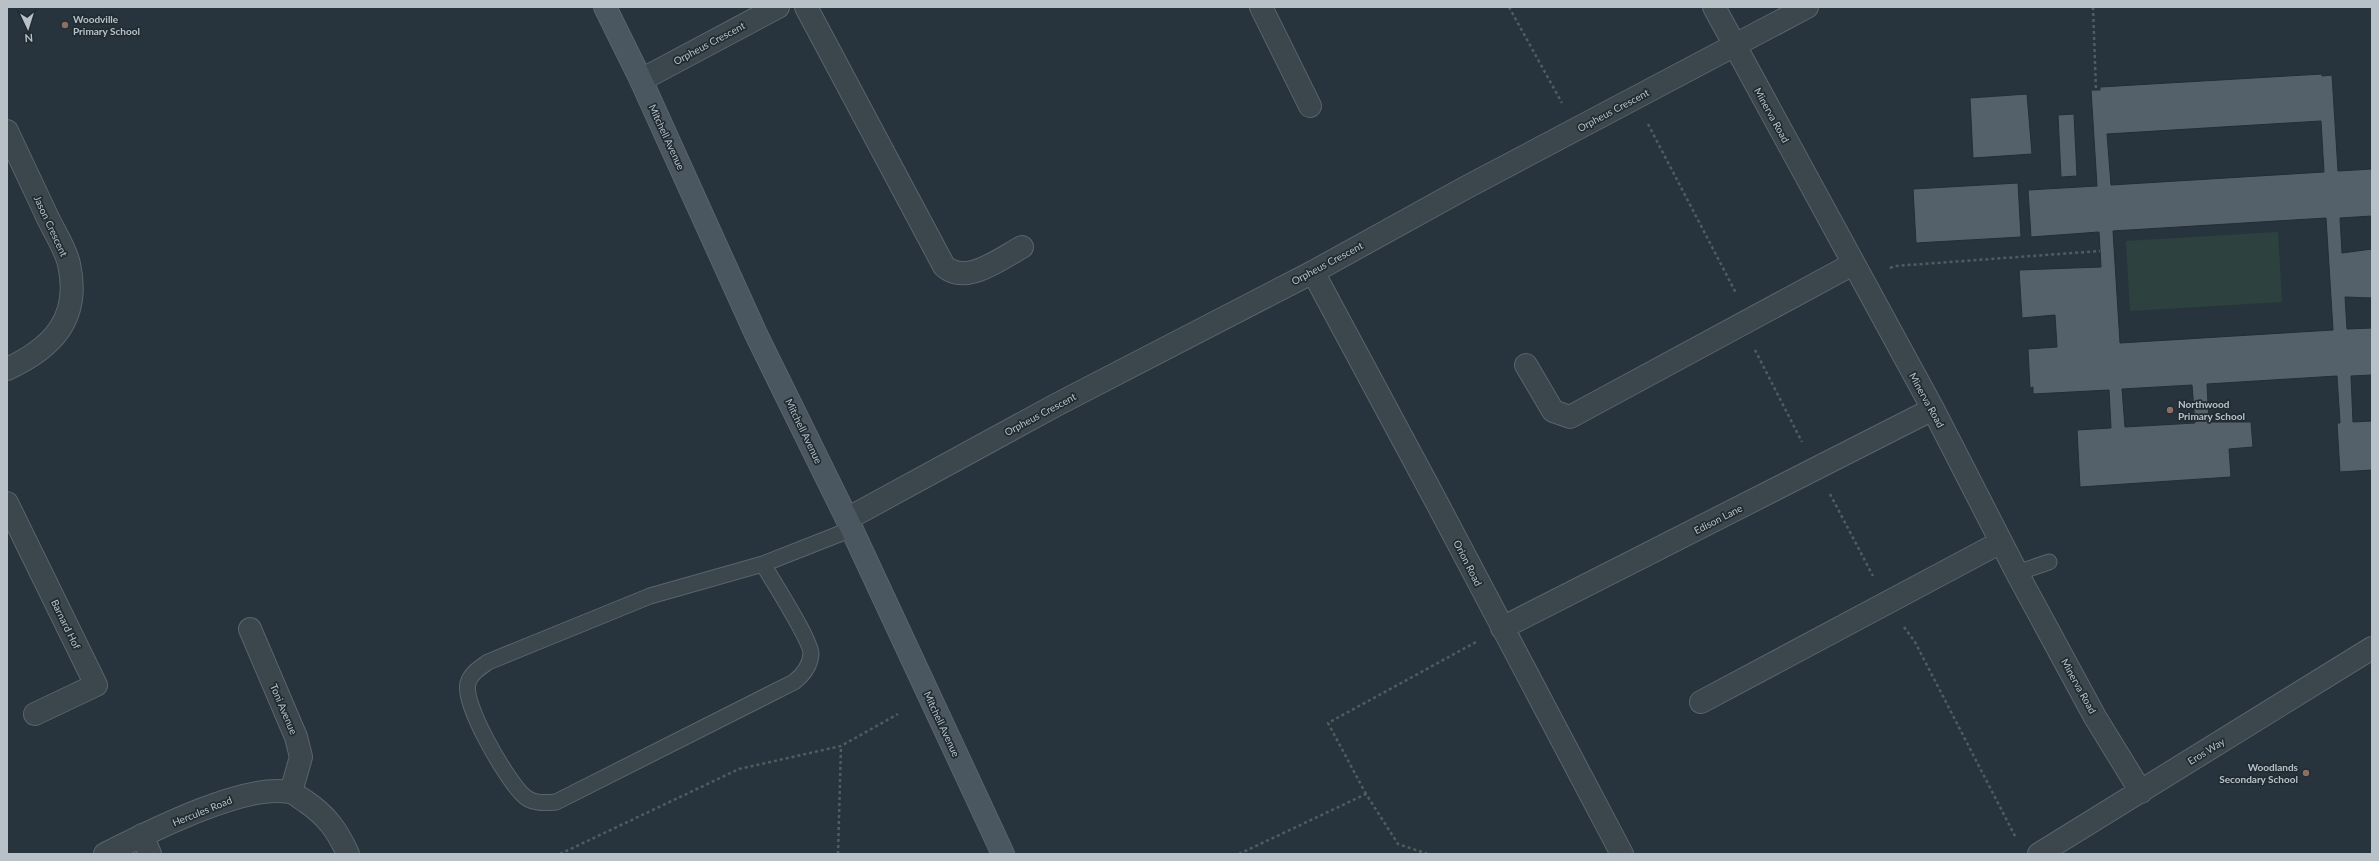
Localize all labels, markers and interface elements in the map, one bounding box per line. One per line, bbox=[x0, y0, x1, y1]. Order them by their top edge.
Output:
north arrow bbox=[8, 8, 48, 48]
place label: Woodville Primary School bbox=[73, 13, 140, 37]
street label: Orpheus Crescent bbox=[671, 19, 747, 67]
marker: Woodville Primary School bbox=[60, 20, 70, 30]
text: N bbox=[24, 32, 33, 45]
street label: Minerva Road bbox=[1752, 85, 1792, 145]
street label: Orpheus Crescent bbox=[1575, 86, 1651, 134]
street label: Mitchell Avenue bbox=[647, 102, 687, 172]
street label: Jason Crescent bbox=[32, 194, 71, 259]
street label: Orpheus Crescent bbox=[1289, 239, 1365, 287]
street label: Minerva Road bbox=[1907, 370, 1947, 430]
street label: Orpheus Crescent bbox=[1002, 390, 1078, 438]
street label: Mitchell Avenue bbox=[783, 397, 825, 465]
place label: Northwood Primary School bbox=[2178, 398, 2245, 422]
marker: Northwood Primary School bbox=[2165, 405, 2175, 415]
street label: Edison Lane bbox=[1692, 502, 1744, 536]
street label: Orion Road bbox=[1451, 538, 1485, 588]
street label: Barnard Hof bbox=[49, 597, 83, 651]
street label: Minerva Road bbox=[2059, 656, 2099, 716]
street label: Toni Avenue bbox=[268, 682, 300, 736]
street label: Mitchell Avenue bbox=[922, 689, 962, 759]
street label: Eros Way bbox=[2185, 735, 2227, 767]
place label: Woodlands Secondary School bbox=[2219, 761, 2299, 785]
marker: Woodlands Secondary School bbox=[2301, 768, 2311, 778]
street label: Hercules Road bbox=[170, 794, 234, 828]

